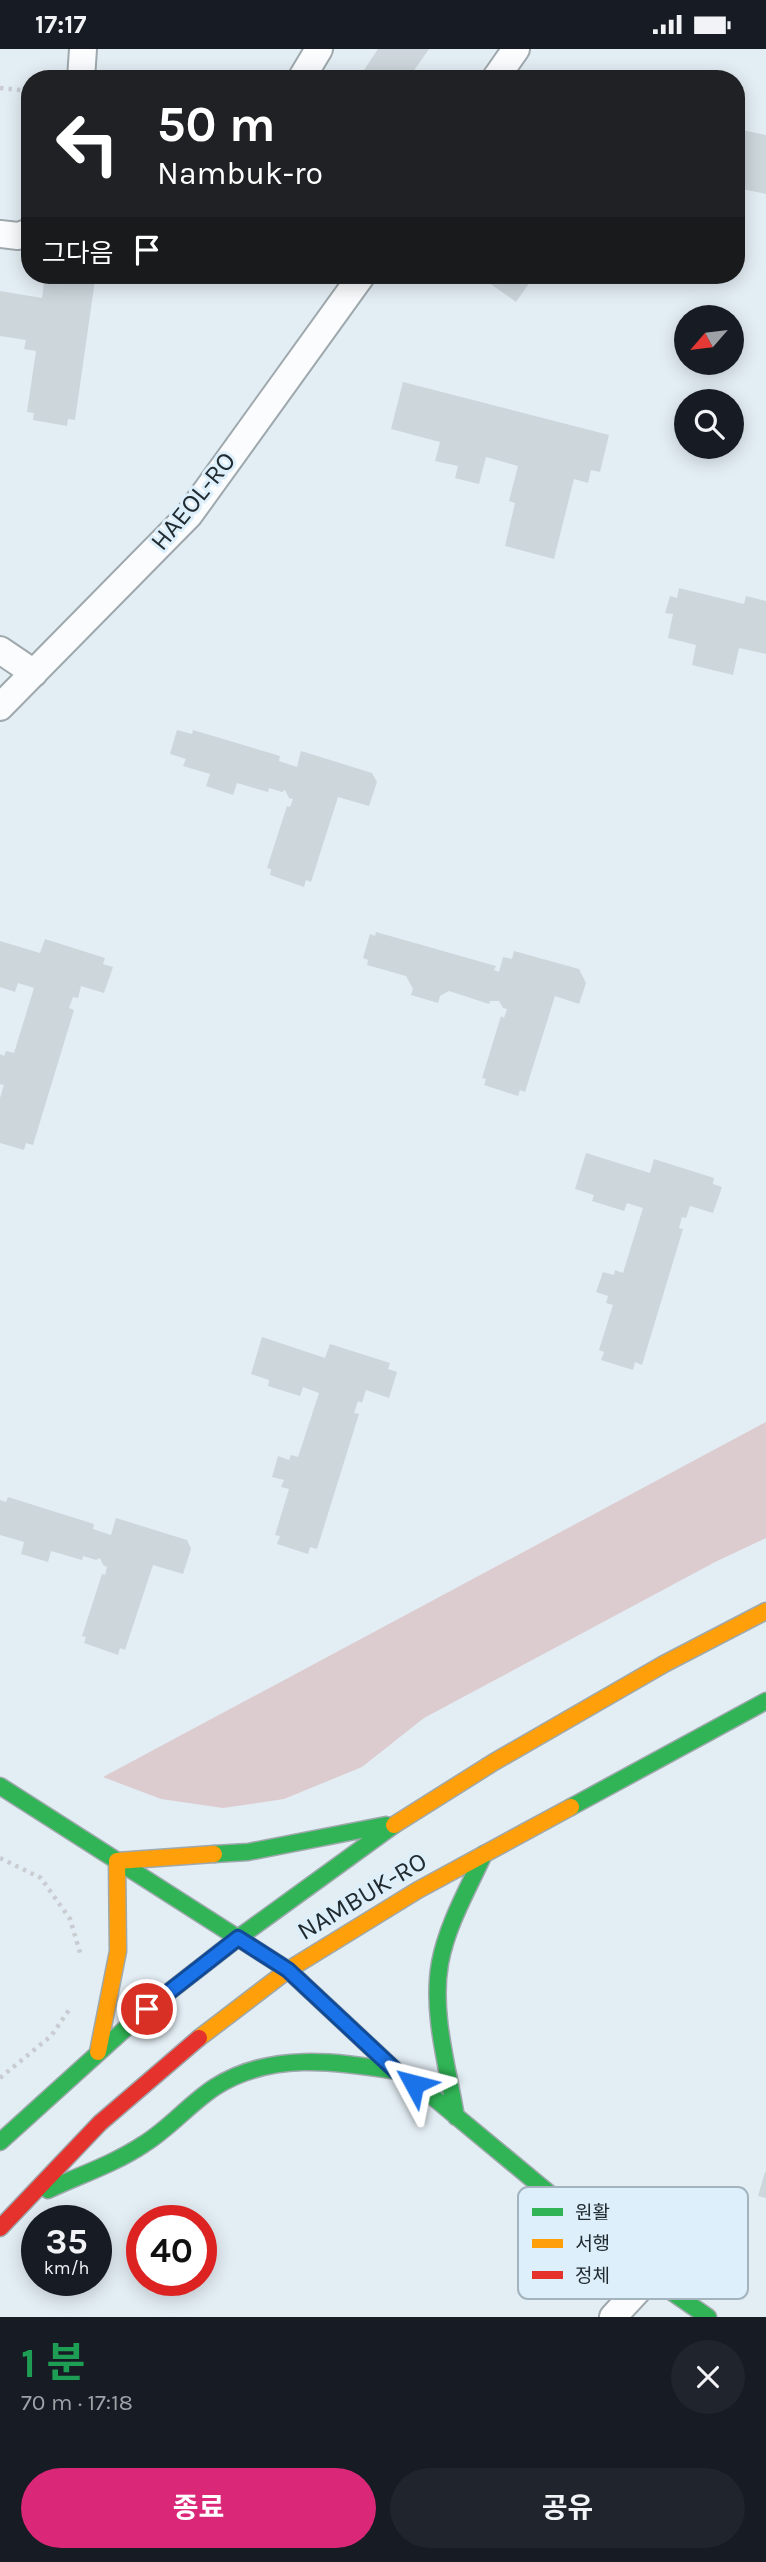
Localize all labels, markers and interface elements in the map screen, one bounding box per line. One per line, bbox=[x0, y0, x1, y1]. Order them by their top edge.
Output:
text: 17:17 bbox=[35, 9, 86, 40]
text: 50 m bbox=[157, 96, 275, 153]
icon: left bbox=[42, 98, 133, 189]
text: Nambuk-ro bbox=[157, 155, 323, 192]
icon: arrive bbox=[128, 231, 166, 269]
text: 그다음 bbox=[42, 238, 114, 269]
north arrow bbox=[674, 305, 744, 375]
map controls bbox=[674, 305, 744, 459]
button: search bbox=[674, 389, 744, 459]
street label: HAEOL-RO bbox=[144, 446, 242, 556]
street label: NAMBUK-RO bbox=[292, 1845, 432, 1947]
pin bbox=[117, 1979, 177, 2039]
icon: arrive bbox=[128, 1990, 166, 2028]
position arrow bbox=[377, 2047, 451, 2121]
legend bbox=[518, 2187, 748, 2299]
text: 원활 bbox=[575, 2202, 610, 2224]
speed limit sign: 40 bbox=[126, 2205, 217, 2296]
text: 35 bbox=[45, 2221, 88, 2262]
text: 서행 bbox=[575, 2233, 610, 2255]
text: km/h bbox=[44, 2257, 89, 2279]
text: 정체 bbox=[575, 2265, 610, 2287]
text: 1 분 bbox=[21, 2338, 85, 2388]
button: close bbox=[671, 2340, 745, 2414]
text: 70 m · 17:18 bbox=[21, 2389, 133, 2416]
button: 종료 bbox=[21, 2468, 376, 2548]
button: 공유 bbox=[390, 2468, 745, 2548]

